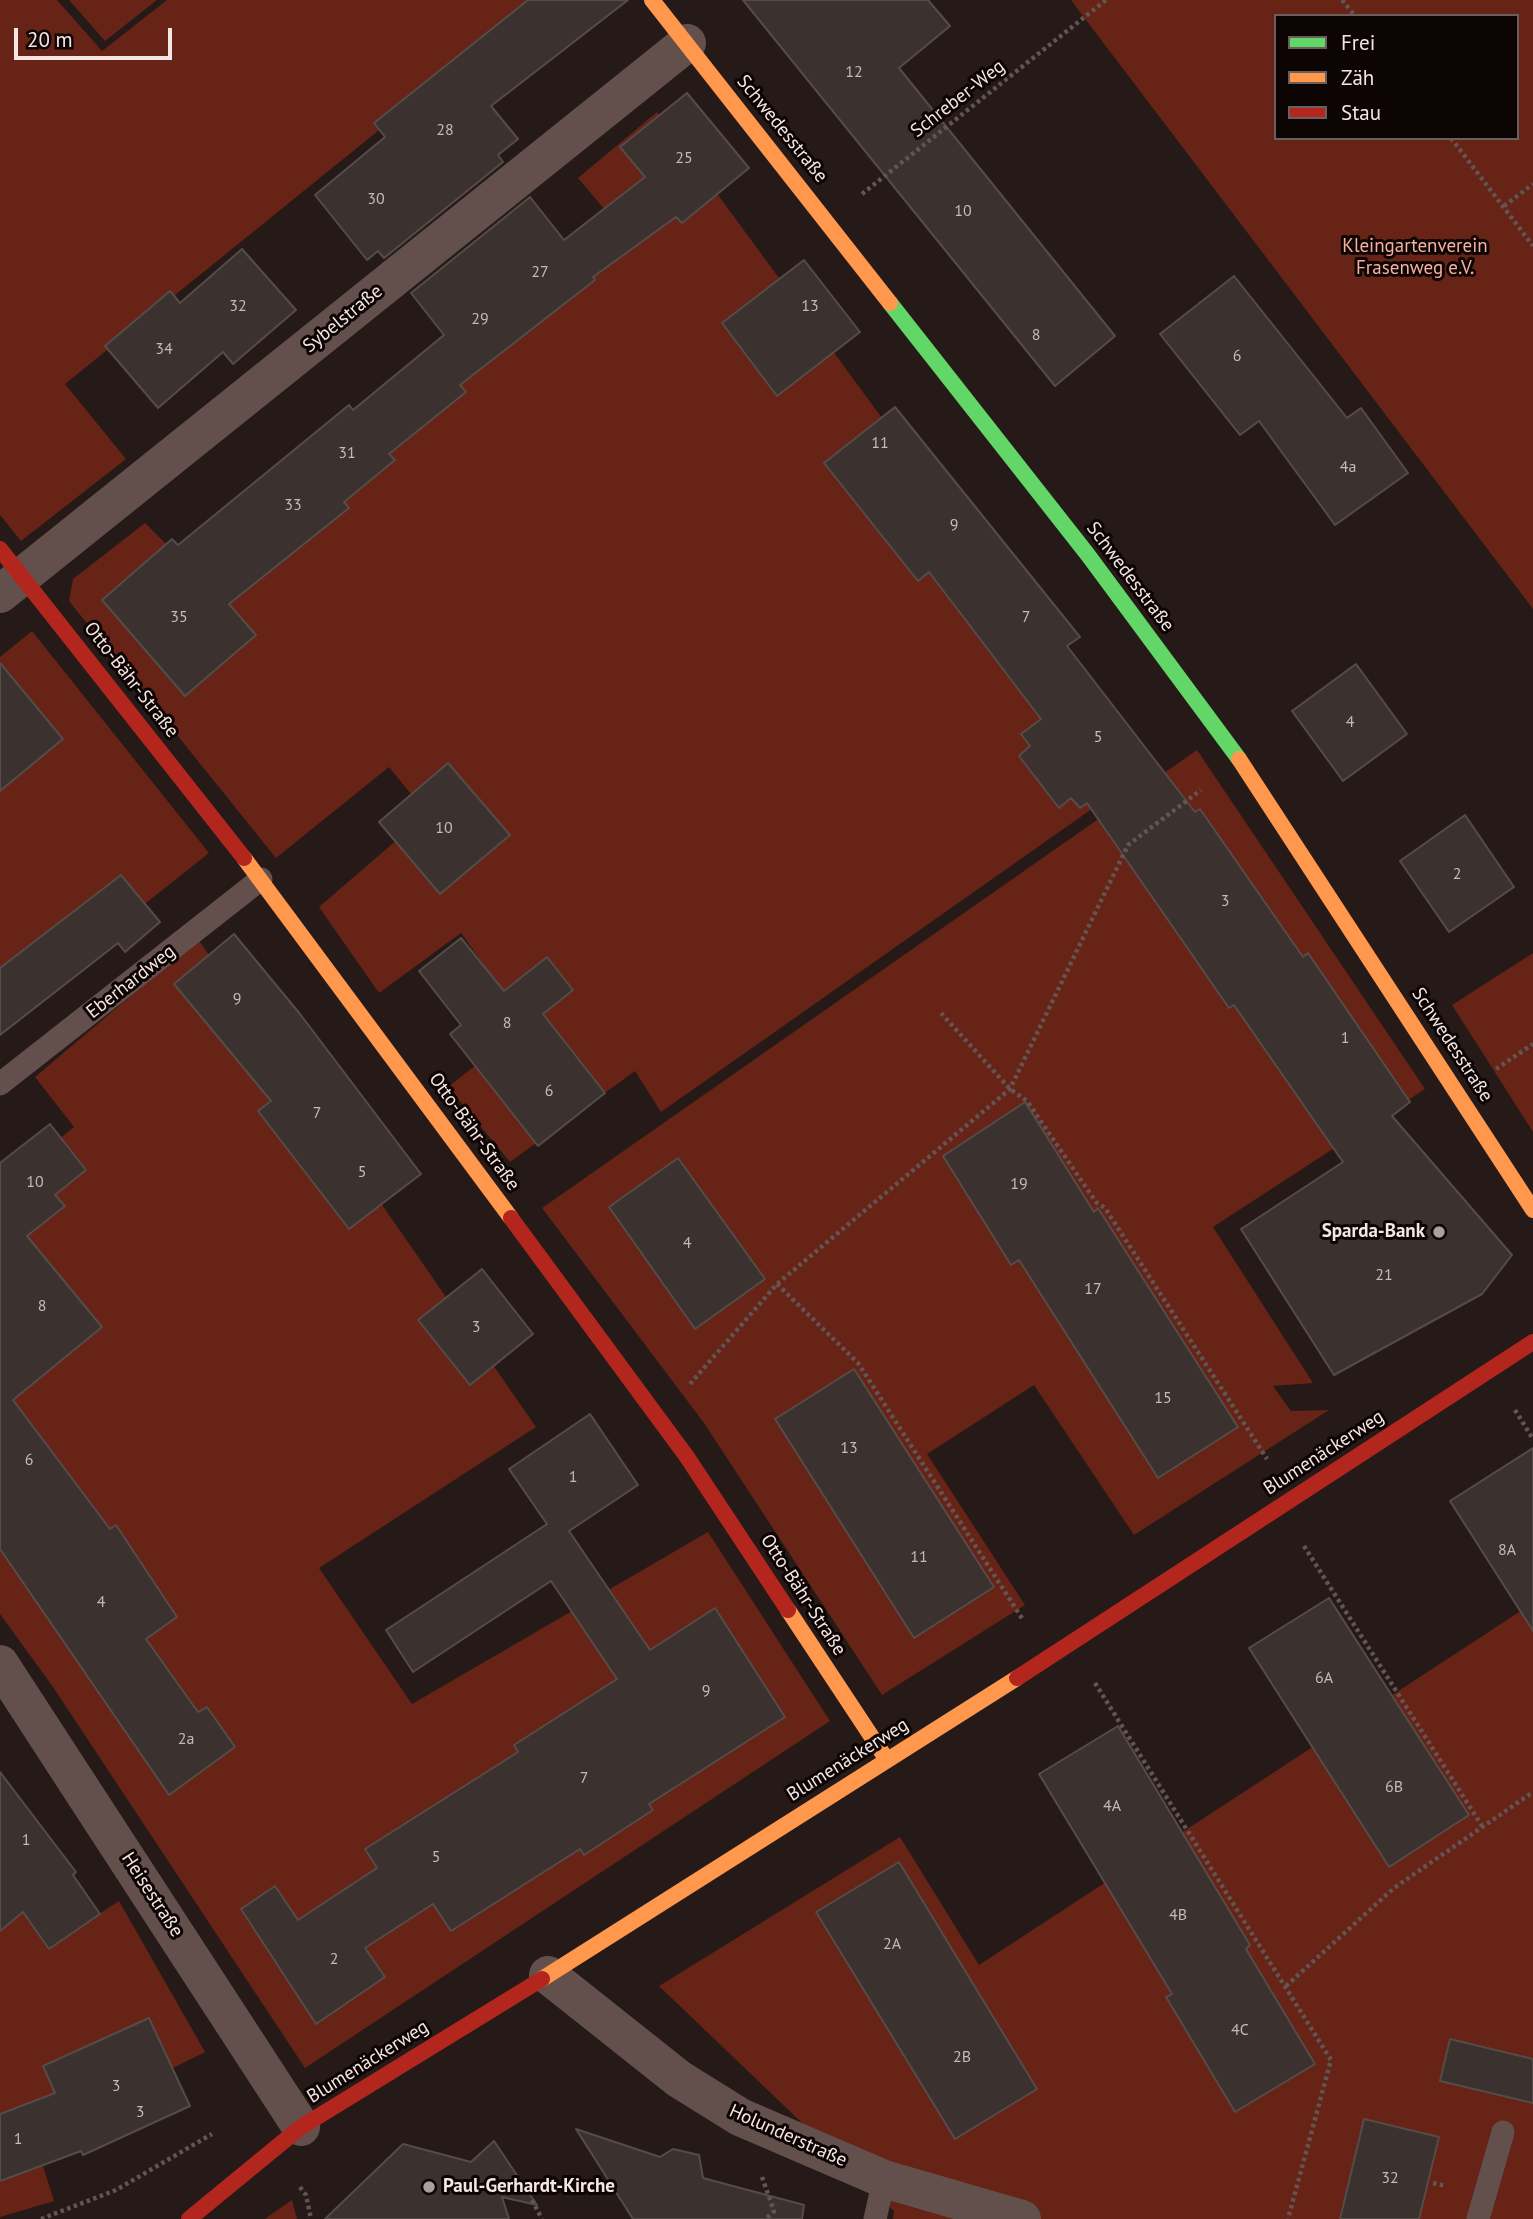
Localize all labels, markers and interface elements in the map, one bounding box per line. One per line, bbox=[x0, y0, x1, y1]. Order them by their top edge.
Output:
scale bar bbox=[18, 14, 175, 58]
legend bbox=[1274, 14, 1519, 140]
text: 20 m bbox=[27, 26, 73, 53]
text: Frei bbox=[1341, 29, 1375, 56]
street label: Schreber-Weg bbox=[906, 55, 1010, 143]
house number: 12 bbox=[845, 62, 863, 82]
text: Zäh bbox=[1341, 64, 1374, 91]
street label: Schwedesstraße bbox=[732, 71, 832, 187]
text: Stau bbox=[1341, 99, 1381, 126]
house number: 28 bbox=[436, 120, 454, 140]
house number: 25 bbox=[675, 148, 693, 168]
house number: 30 bbox=[367, 189, 385, 209]
house number: 10 bbox=[954, 201, 972, 221]
park label: Kleingartenverein Frasenweg e.V. bbox=[1342, 236, 1488, 280]
house number: 27 bbox=[531, 262, 549, 282]
street label: Sybelstraße bbox=[299, 280, 387, 358]
house number: 32 bbox=[229, 296, 247, 316]
house number: 13 bbox=[801, 296, 819, 316]
house number: 29 bbox=[471, 309, 489, 329]
house number: 8 bbox=[1032, 325, 1040, 345]
house number: 34 bbox=[155, 339, 173, 359]
house number: 6 bbox=[1233, 346, 1241, 366]
house number: 11 bbox=[871, 433, 889, 453]
house number: 31 bbox=[338, 443, 356, 463]
house number: 4a bbox=[1340, 457, 1356, 477]
house number: 33 bbox=[284, 495, 302, 515]
house number: 9 bbox=[950, 515, 958, 535]
street label: Schwedesstraße bbox=[1081, 518, 1179, 636]
house number: 35 bbox=[170, 607, 188, 627]
house number: 7 bbox=[1022, 607, 1030, 627]
street label: Otto-Bähr-Straße bbox=[79, 618, 183, 742]
house number: 4 bbox=[1346, 712, 1354, 732]
house number: 5 bbox=[1094, 727, 1102, 747]
house number: 10 bbox=[435, 818, 453, 838]
house number: 2 bbox=[1453, 864, 1461, 884]
house number: 3 bbox=[1221, 891, 1229, 911]
street label: Eberhardweg bbox=[82, 940, 180, 1024]
street label: Schwedesstraße bbox=[1407, 984, 1497, 1106]
house number: 9 bbox=[233, 989, 241, 1009]
house number: 8 bbox=[503, 1013, 511, 1033]
house number: 1 bbox=[1341, 1028, 1349, 1048]
street label: Otto-Bähr-Straße bbox=[424, 1069, 524, 1195]
house number: 6 bbox=[545, 1081, 553, 1101]
house number: 7 bbox=[313, 1103, 321, 1123]
house number: 5 bbox=[358, 1162, 366, 1182]
house number: 10 bbox=[26, 1172, 44, 1192]
house number: 19 bbox=[1010, 1174, 1028, 1194]
place label: Sparda-Bank bbox=[1322, 1221, 1425, 1243]
marker: Sparda-Bank bbox=[1431, 1224, 1447, 1240]
house number: 4 bbox=[683, 1233, 691, 1253]
house number: 21 bbox=[1375, 1265, 1393, 1285]
house number: 17 bbox=[1084, 1279, 1102, 1299]
house number: 8 bbox=[38, 1296, 46, 1316]
house number: 3 bbox=[472, 1317, 480, 1337]
house number: 15 bbox=[1154, 1388, 1172, 1408]
street label: Blumenäckerweg bbox=[1260, 1406, 1388, 1500]
house number: 13 bbox=[840, 1438, 858, 1458]
house number: 6 bbox=[25, 1450, 33, 1470]
house number: 1 bbox=[569, 1467, 577, 1487]
street label: Otto-Bähr-Straße bbox=[755, 1530, 851, 1660]
house number: 8A bbox=[1498, 1540, 1516, 1560]
house number: 11 bbox=[910, 1547, 928, 1567]
house number: 4 bbox=[97, 1592, 105, 1612]
house number: 6A bbox=[1315, 1668, 1333, 1688]
house number: 9 bbox=[702, 1681, 710, 1701]
street label: Blumenäckerweg bbox=[783, 1714, 913, 1806]
house number: 2a bbox=[178, 1729, 194, 1749]
house number: 7 bbox=[580, 1768, 588, 1788]
house number: 6B bbox=[1385, 1777, 1403, 1797]
house number: 4A bbox=[1103, 1796, 1121, 1816]
house number: 1 bbox=[22, 1830, 30, 1850]
house number: 5 bbox=[432, 1847, 440, 1867]
street label: Heisestraße bbox=[116, 1848, 188, 1942]
house number: 4B bbox=[1169, 1905, 1187, 1925]
house number: 2A bbox=[883, 1934, 901, 1954]
house number: 2 bbox=[330, 1949, 338, 1969]
street label: Blumenäckerweg bbox=[303, 2016, 433, 2108]
house number: 4C bbox=[1231, 2020, 1249, 2040]
house number: 2B bbox=[953, 2047, 971, 2067]
house number: 3 bbox=[112, 2076, 120, 2096]
street label: Holunderstraße bbox=[725, 2100, 851, 2172]
house number: 3 bbox=[136, 2102, 144, 2122]
house number: 1 bbox=[14, 2129, 22, 2149]
house number: 32 bbox=[1381, 2168, 1399, 2188]
place label: Paul-Gerhardt-Kirche bbox=[443, 2176, 615, 2198]
marker: Paul-Gerhardt-Kirche bbox=[421, 2179, 437, 2195]

